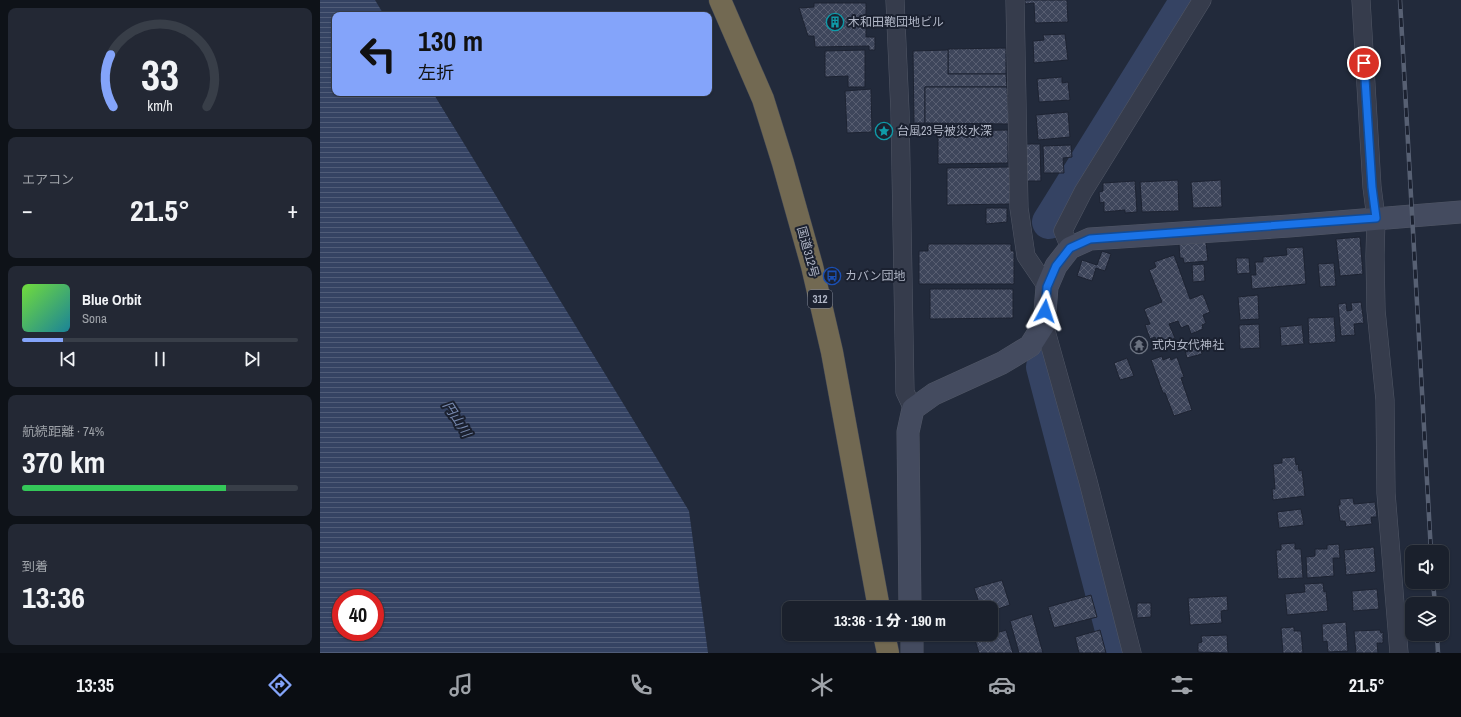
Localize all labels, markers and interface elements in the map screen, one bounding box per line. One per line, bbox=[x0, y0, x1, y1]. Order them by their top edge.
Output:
building icon: 木和田鞄団地ビル bbox=[825, 12, 845, 32]
place label: 木和田鞄団地ビル bbox=[848, 14, 944, 30]
text: 130 m bbox=[418, 22, 483, 60]
icon: left bbox=[352, 28, 404, 80]
text: 33 bbox=[141, 46, 179, 102]
pin bbox=[1347, 46, 1381, 80]
icon: arrive bbox=[1353, 52, 1375, 74]
text: 左折 bbox=[418, 60, 454, 85]
text: km/h bbox=[147, 95, 173, 114]
place icon: 台風23号被災水深 bbox=[874, 121, 894, 141]
place label: 台風23号被災水深 bbox=[897, 123, 992, 139]
text: エアコン bbox=[22, 171, 74, 188]
text: 21.5° bbox=[130, 190, 190, 230]
text: − bbox=[22, 195, 33, 225]
text: + bbox=[287, 195, 298, 225]
street label: 国道312号 bbox=[793, 225, 823, 279]
bus stop icon: カバン団地 bbox=[822, 266, 842, 286]
place label: カバン団地 bbox=[845, 268, 906, 284]
text: Blue Orbit bbox=[82, 289, 141, 310]
road number: 312 bbox=[808, 290, 832, 308]
position arrow bbox=[1024, 290, 1066, 332]
text: Sona bbox=[82, 310, 107, 327]
temple icon: 式内女代神社 bbox=[1129, 335, 1149, 355]
place label: 式内女代神社 bbox=[1152, 337, 1224, 353]
icon: previous bbox=[57, 348, 79, 370]
icon: pause bbox=[149, 348, 171, 370]
icon: next bbox=[241, 348, 263, 370]
water label: 円山川 bbox=[439, 398, 476, 442]
text: 航続距離 · 74% bbox=[22, 423, 104, 440]
text: 370 km bbox=[22, 442, 105, 482]
map controls bbox=[1405, 545, 1449, 641]
button: sound bbox=[1405, 545, 1449, 589]
text: 到着 bbox=[22, 558, 48, 575]
text: 13:36 bbox=[22, 577, 85, 617]
speed limit sign: 40 bbox=[332, 589, 384, 641]
button: layers bbox=[1405, 597, 1449, 641]
text: 13:36 · 1 分 · 190 m bbox=[834, 610, 946, 631]
icon: directions bbox=[266, 671, 294, 699]
icon: music bbox=[447, 671, 475, 699]
icon: phone bbox=[627, 671, 655, 699]
icon: climate bbox=[808, 671, 836, 699]
icon: car bbox=[988, 671, 1016, 699]
icon: filters bbox=[1168, 671, 1196, 699]
text: 13:35 bbox=[76, 673, 114, 698]
text: 21.5° bbox=[1349, 673, 1385, 698]

